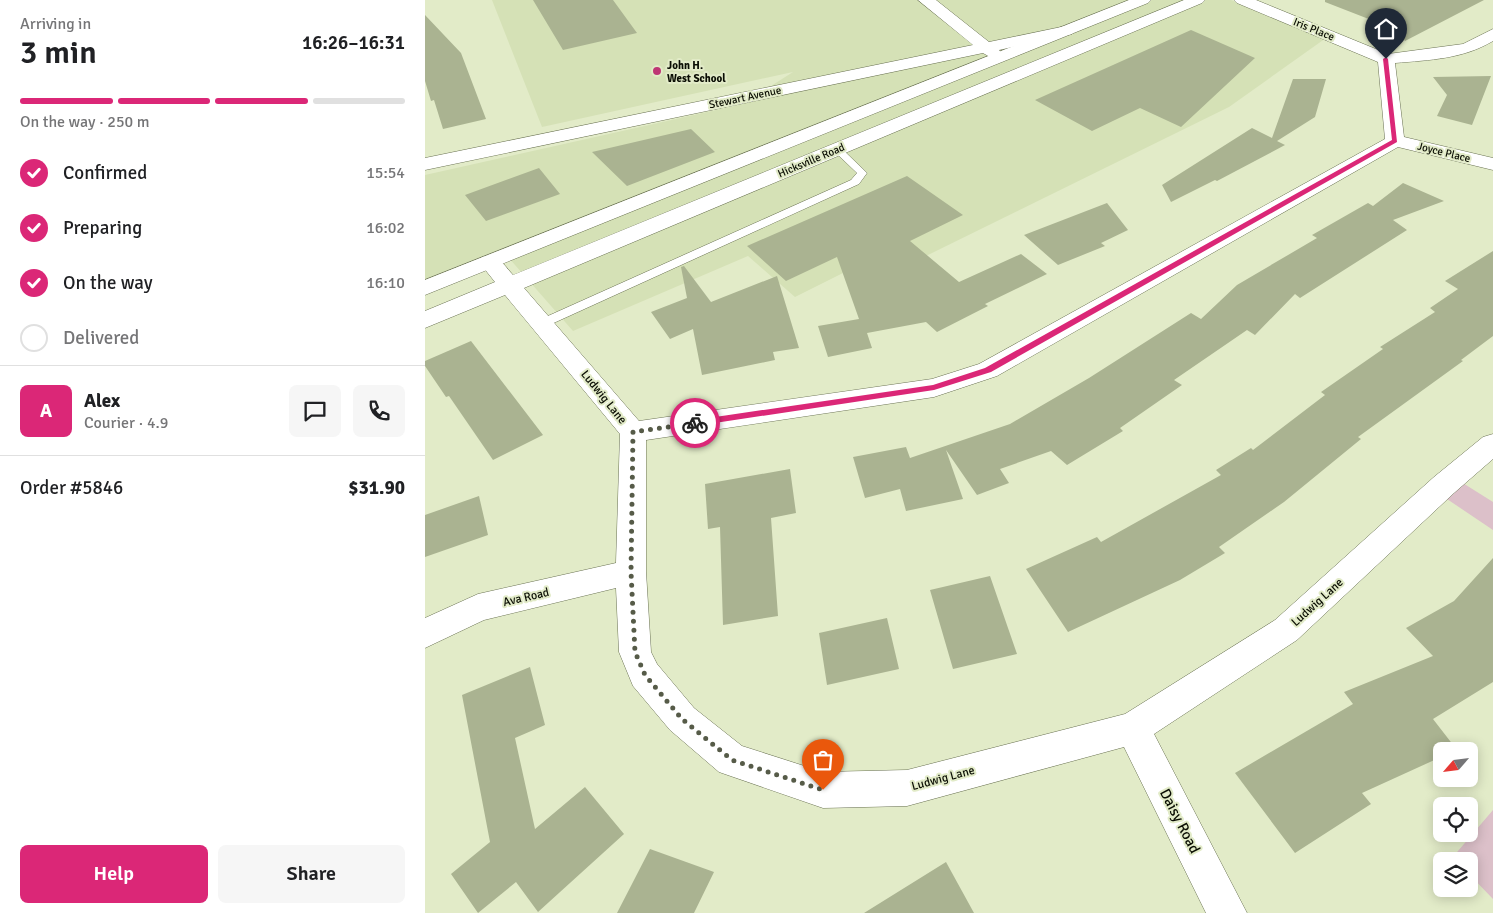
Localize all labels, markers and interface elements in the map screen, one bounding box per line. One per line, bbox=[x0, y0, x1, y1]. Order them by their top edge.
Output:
pin bbox=[1365, 8, 1407, 59]
text: Arriving in bbox=[20, 14, 91, 34]
street label: Iris Place bbox=[1291, 15, 1336, 44]
icon: home bbox=[1372, 15, 1400, 43]
text: 16:26–16:31 bbox=[302, 31, 405, 55]
text: 3 min bbox=[20, 33, 97, 72]
place label: John H. West School bbox=[667, 59, 726, 85]
marker: John H. West School bbox=[651, 65, 663, 77]
street label: Stewart Avenue bbox=[708, 83, 782, 111]
text: On the way · 250 m bbox=[20, 112, 150, 132]
street label: Hicksville Road bbox=[776, 140, 847, 180]
street label: Joyce Place bbox=[1416, 140, 1472, 165]
icon: check bbox=[20, 159, 48, 187]
text: Confirmed bbox=[63, 161, 147, 185]
text: 15:54 bbox=[366, 163, 405, 183]
icon: check bbox=[20, 214, 48, 242]
text: Preparing bbox=[63, 216, 142, 240]
text: 16:02 bbox=[366, 218, 405, 238]
icon: check bbox=[20, 269, 48, 297]
text: On the way bbox=[63, 271, 153, 295]
text: 16:10 bbox=[366, 273, 405, 293]
text: Delivered bbox=[63, 326, 139, 350]
street label: Ludwig Lane bbox=[577, 367, 630, 427]
button: chat bbox=[289, 385, 341, 437]
button: phone bbox=[353, 385, 405, 437]
text: Alex bbox=[84, 389, 120, 413]
courier bbox=[670, 398, 720, 448]
text: A bbox=[40, 399, 52, 423]
icon: bike bbox=[681, 409, 709, 437]
text: Courier · 4.9 bbox=[84, 413, 168, 433]
text: Order #5846 bbox=[20, 476, 123, 500]
text: $31.90 bbox=[348, 476, 405, 500]
street label: Ludwig Lane bbox=[1288, 575, 1346, 630]
street label: Ava Road bbox=[502, 585, 551, 610]
pin bbox=[802, 739, 844, 790]
north arrow bbox=[1433, 742, 1477, 788]
map controls bbox=[1433, 742, 1478, 897]
icon: bag bbox=[809, 746, 837, 774]
street label: Ludwig Lane bbox=[910, 763, 976, 794]
street label: Daisy Road bbox=[1156, 786, 1204, 856]
button: locate bbox=[1433, 797, 1478, 842]
button: Help bbox=[20, 845, 208, 903]
button: Share bbox=[218, 845, 405, 903]
button: layers bbox=[1433, 852, 1478, 897]

